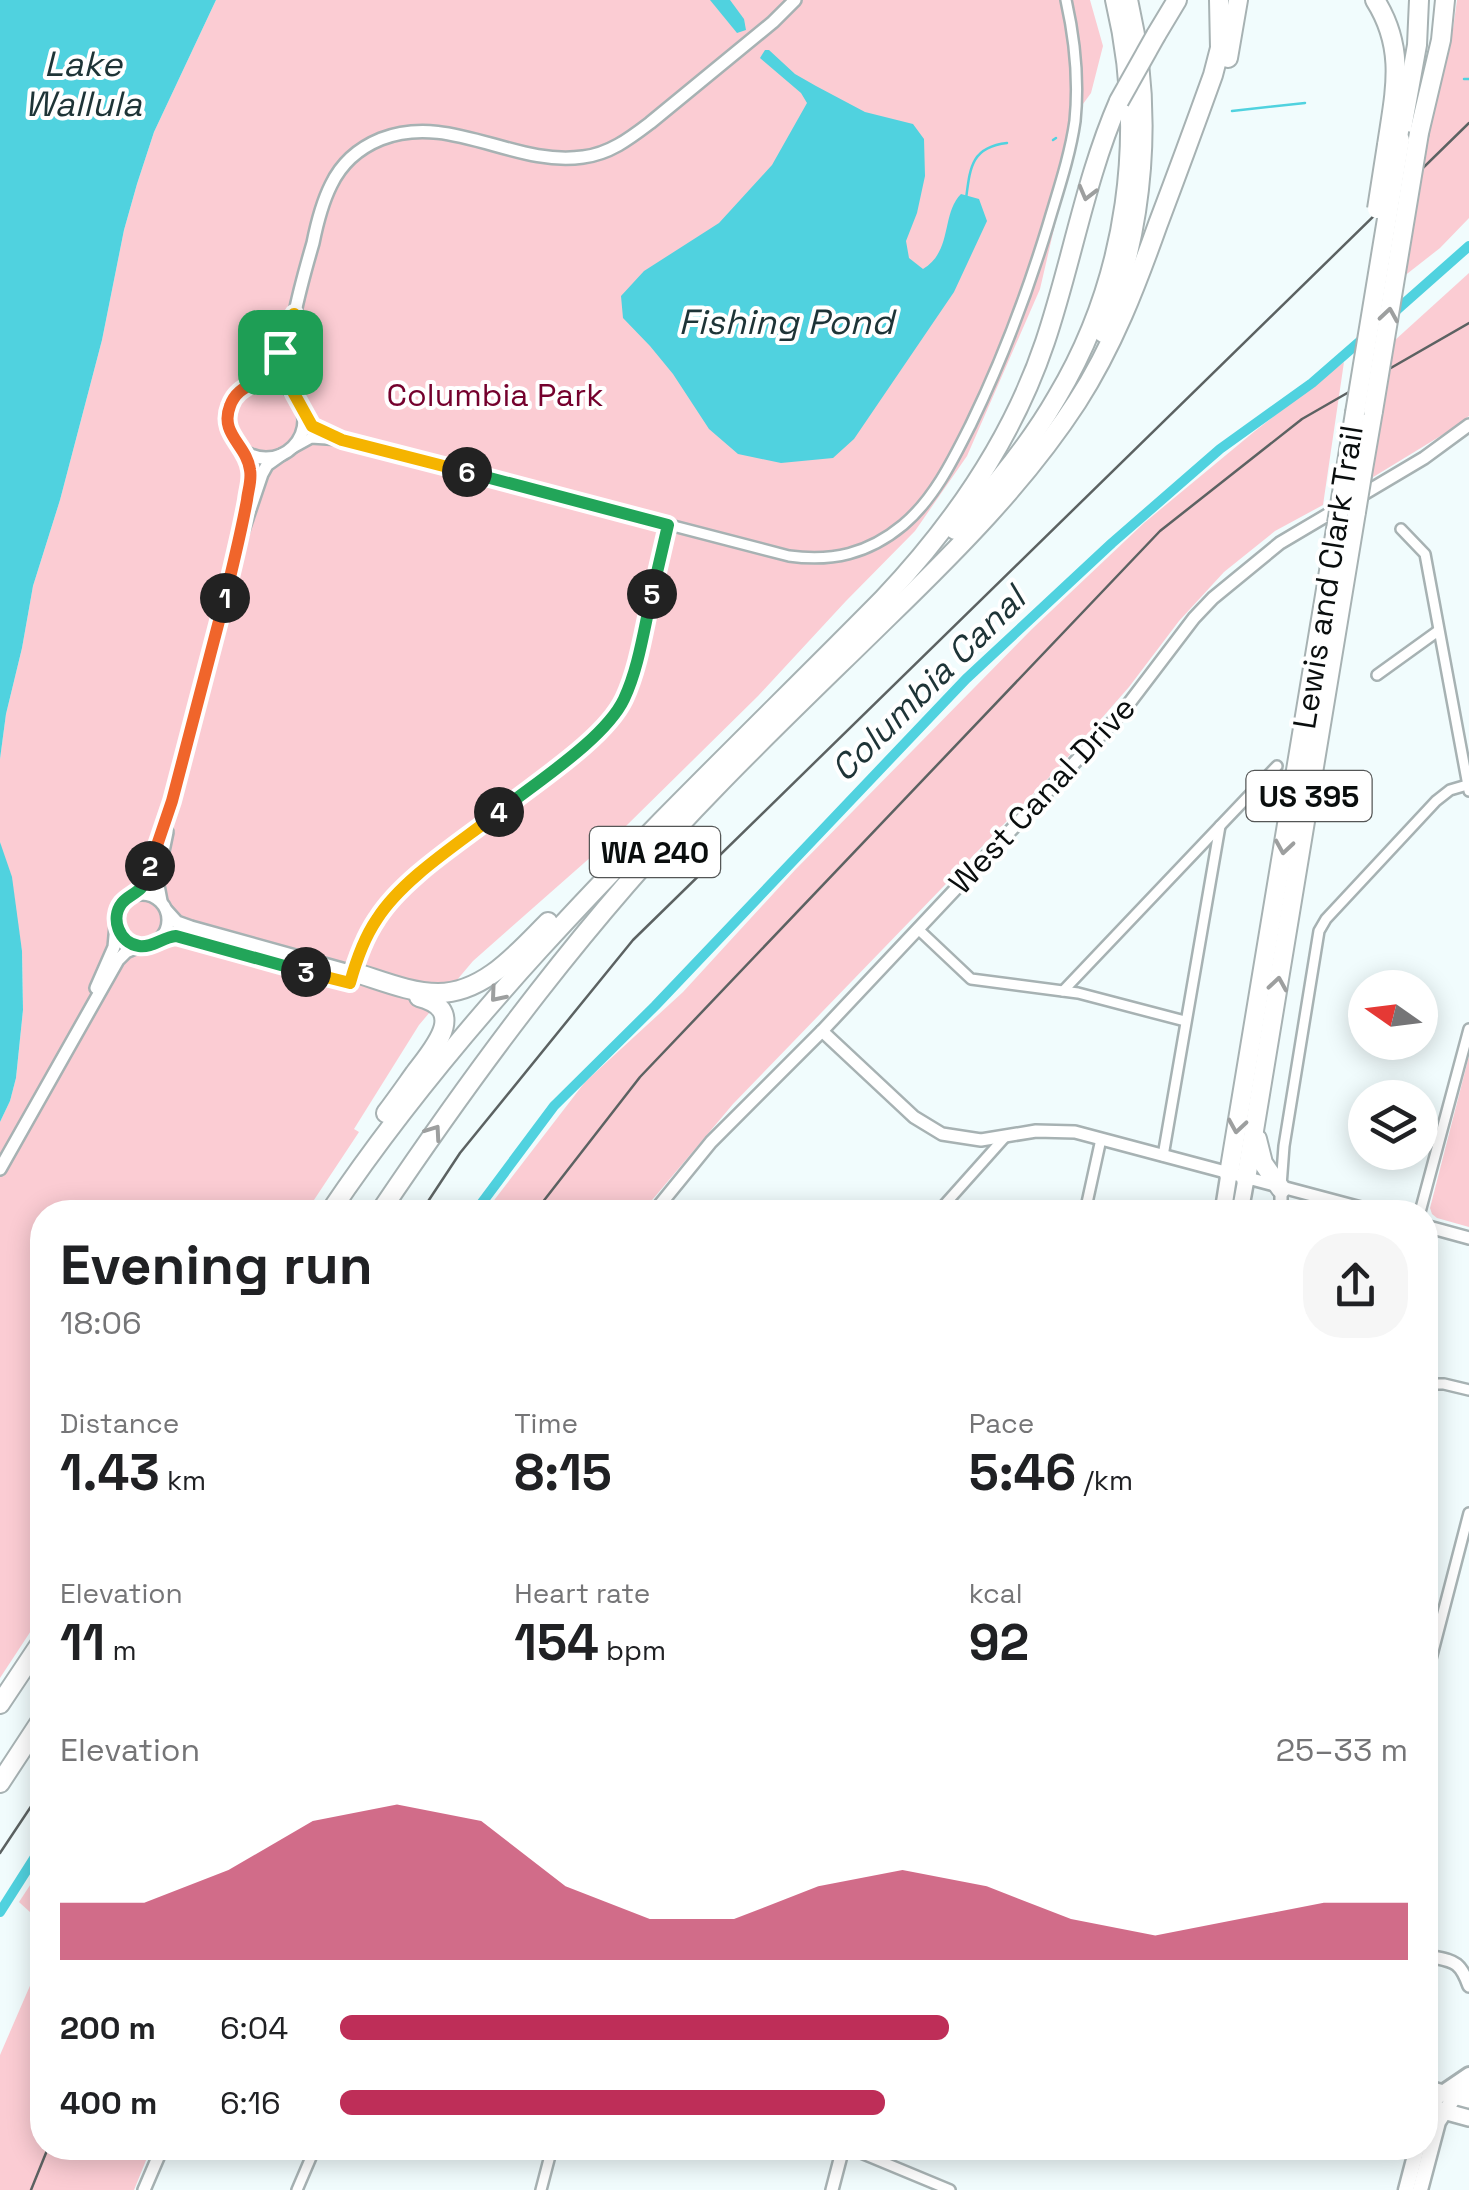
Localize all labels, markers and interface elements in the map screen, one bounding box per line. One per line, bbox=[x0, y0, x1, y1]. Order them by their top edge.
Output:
water label: Lake Wallula bbox=[24, 42, 143, 126]
one-way arrow bbox=[1078, 184, 1099, 201]
water label: Fishing Pond bbox=[679, 300, 897, 344]
one-way arrow bbox=[1377, 307, 1398, 323]
pin bbox=[238, 310, 323, 395]
icon: arrive bbox=[253, 325, 308, 380]
park label: Columbia Park bbox=[387, 375, 603, 415]
street label: Lewis and Clark Trail bbox=[1284, 422, 1372, 732]
pin: 6 bbox=[442, 447, 492, 497]
text: 6 bbox=[458, 454, 476, 490]
pin: 5 bbox=[627, 569, 677, 619]
pin: 1 bbox=[200, 573, 250, 623]
water label: Columbia Canal bbox=[822, 575, 1037, 790]
text: 5 bbox=[644, 576, 660, 612]
text: 1 bbox=[219, 580, 231, 616]
street label: West Canal Drive bbox=[940, 688, 1144, 902]
road number: US 395 bbox=[1246, 771, 1372, 821]
pin: 4 bbox=[474, 787, 524, 837]
text: 4 bbox=[490, 794, 508, 830]
road number: WA 240 bbox=[590, 827, 720, 877]
one-way arrow bbox=[1274, 838, 1295, 855]
pin: 2 bbox=[125, 841, 175, 891]
text: 2 bbox=[142, 848, 158, 884]
pin: 3 bbox=[281, 947, 331, 997]
text: 3 bbox=[297, 954, 315, 990]
north arrow bbox=[1348, 970, 1438, 1060]
map controls bbox=[1348, 970, 1438, 1170]
one-way arrow bbox=[1267, 976, 1288, 993]
one-way arrow bbox=[491, 984, 509, 1002]
button: layers bbox=[1348, 1080, 1438, 1170]
one-way arrow bbox=[1228, 1117, 1249, 1134]
one-way arrow bbox=[422, 1124, 440, 1143]
text: Evening run bbox=[60, 1230, 373, 1300]
button: share bbox=[1303, 1233, 1408, 1338]
text: 18:06 bbox=[60, 1303, 142, 1343]
text: Distance bbox=[60, 1405, 179, 1441]
text: Time bbox=[514, 1405, 578, 1441]
text: Pace bbox=[969, 1405, 1034, 1441]
text: 1.43 bbox=[60, 1441, 160, 1505]
text: 8:15 bbox=[514, 1441, 612, 1505]
text: 5:46 bbox=[969, 1441, 1076, 1505]
text: km bbox=[160, 1462, 206, 1498]
text: /km bbox=[1076, 1462, 1133, 1498]
text: Elevation bbox=[60, 1575, 183, 1611]
text: Heart rate bbox=[514, 1575, 650, 1611]
text: kcal bbox=[969, 1575, 1023, 1611]
text: 11 bbox=[60, 1611, 105, 1675]
text: 154 bbox=[514, 1611, 599, 1675]
text: 92 bbox=[969, 1611, 1029, 1675]
text: m bbox=[105, 1632, 136, 1668]
text: bpm bbox=[599, 1632, 666, 1668]
text: Elevation bbox=[60, 1730, 200, 1770]
text: 25–33 m bbox=[1276, 1730, 1408, 1770]
text: 200 m bbox=[60, 2008, 156, 2048]
text: 6:04 bbox=[220, 2008, 288, 2048]
text: 400 m bbox=[60, 2083, 157, 2123]
text: 6:16 bbox=[220, 2083, 281, 2123]

